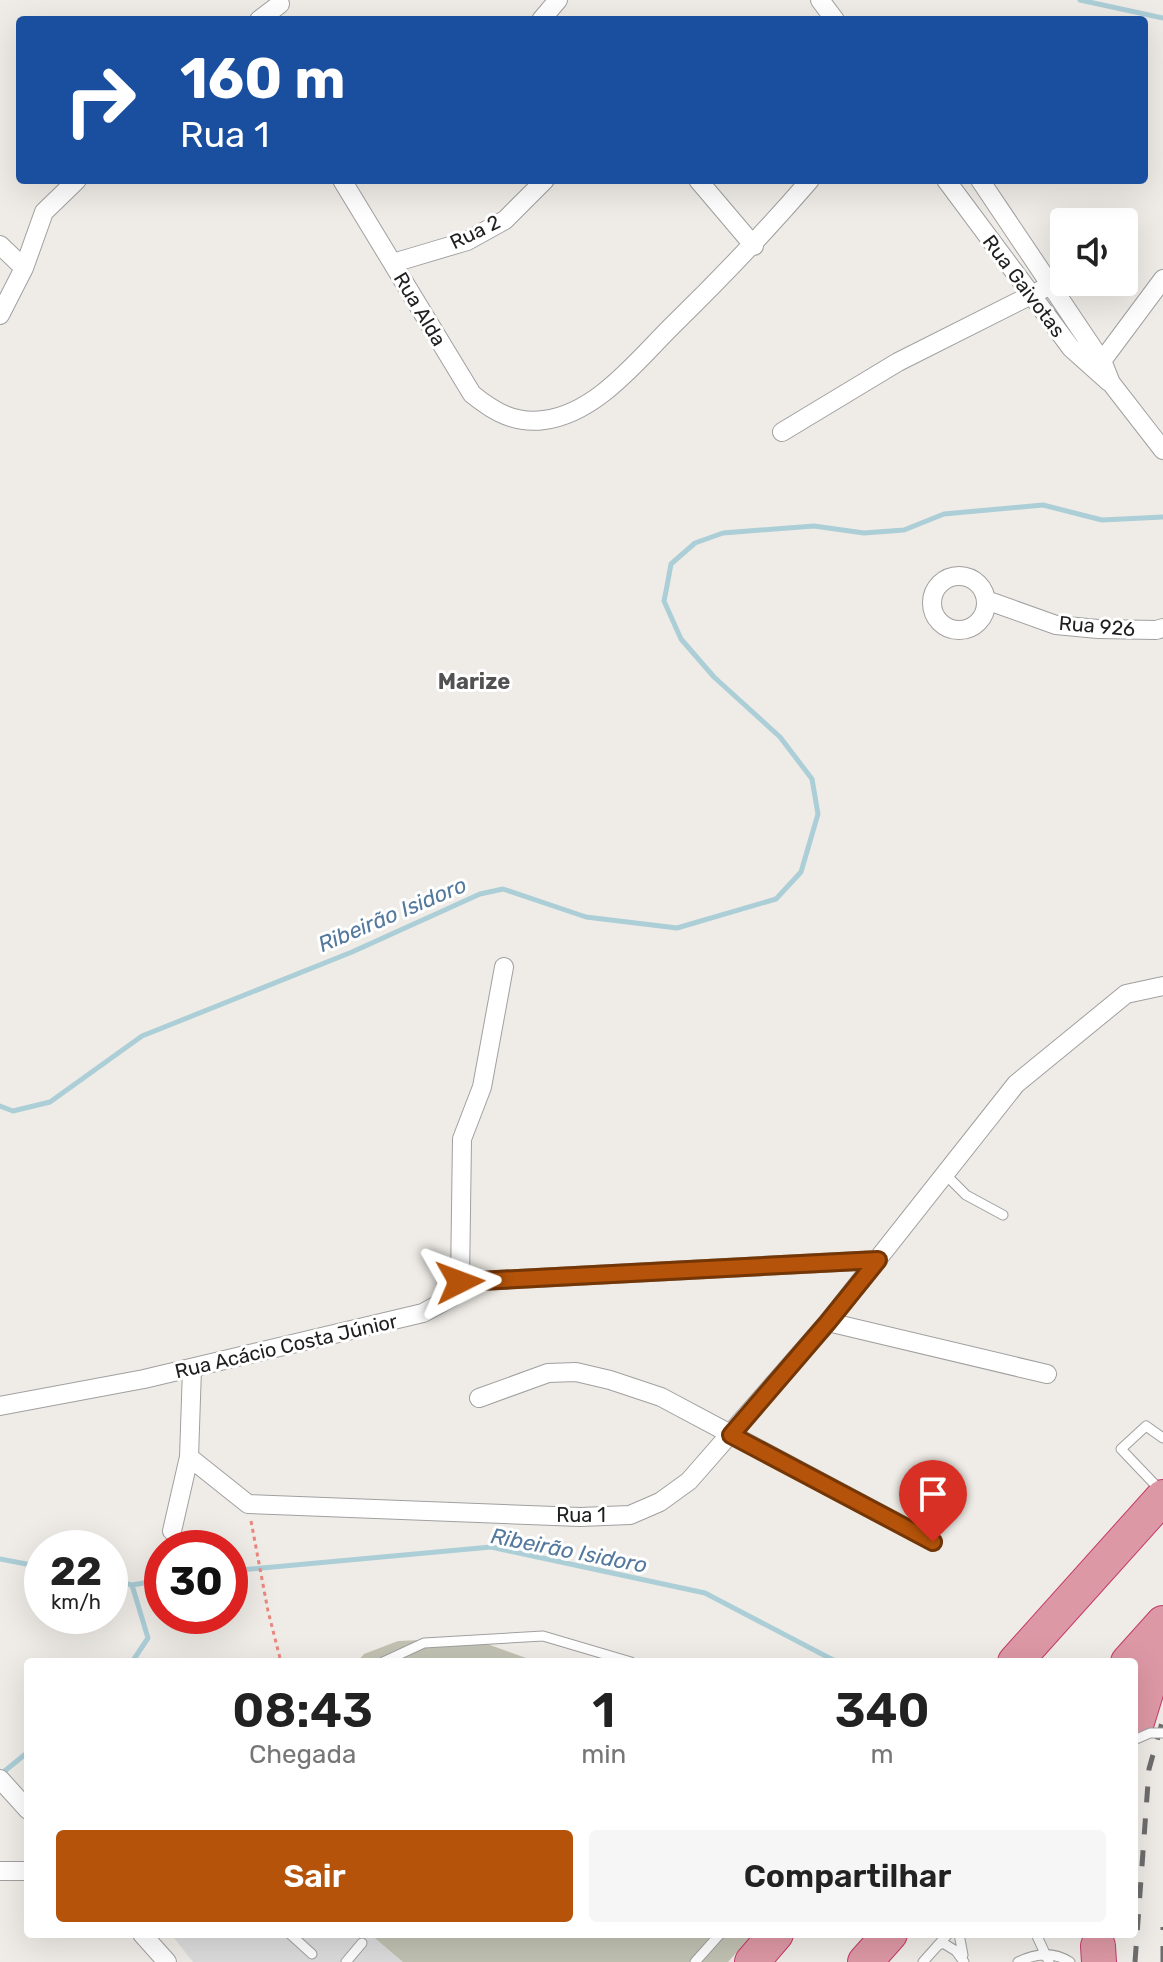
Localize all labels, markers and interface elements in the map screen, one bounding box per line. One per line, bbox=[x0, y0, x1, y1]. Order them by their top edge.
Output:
text: 160 m bbox=[180, 46, 346, 112]
icon: right bbox=[48, 48, 152, 152]
text: Rua 1 bbox=[180, 113, 269, 156]
map controls bbox=[1050, 208, 1138, 296]
button: sound bbox=[1050, 208, 1138, 296]
street label: Rua 2 bbox=[446, 210, 504, 254]
street label: Rua Gaivotas bbox=[978, 230, 1070, 342]
street label: Rua Alda bbox=[389, 268, 451, 350]
street label: Rua 926 bbox=[1058, 611, 1136, 641]
district label: Marize bbox=[438, 668, 510, 695]
water label: Ribeirão Isidoro bbox=[314, 871, 471, 958]
position arrow bbox=[418, 1240, 502, 1324]
street label: Rua Acácio Costa Júnior bbox=[172, 1309, 400, 1383]
pin bbox=[899, 1460, 967, 1542]
icon: arrive bbox=[911, 1472, 955, 1516]
street label: Rua 1 bbox=[556, 1503, 606, 1527]
water label: Ribeirão Isidoro bbox=[488, 1522, 650, 1579]
speed limit sign: 30 bbox=[144, 1530, 248, 1634]
text: 22 bbox=[50, 1548, 102, 1595]
text: km/h bbox=[51, 1590, 101, 1614]
text: 08:43 bbox=[232, 1682, 373, 1739]
text: 1 bbox=[592, 1682, 615, 1739]
text: 340 bbox=[835, 1682, 930, 1739]
text: Chegada bbox=[249, 1739, 356, 1770]
text: min bbox=[581, 1739, 626, 1770]
text: m bbox=[871, 1739, 894, 1770]
button: Sair bbox=[56, 1830, 573, 1922]
button: Compartilhar bbox=[589, 1830, 1106, 1922]

